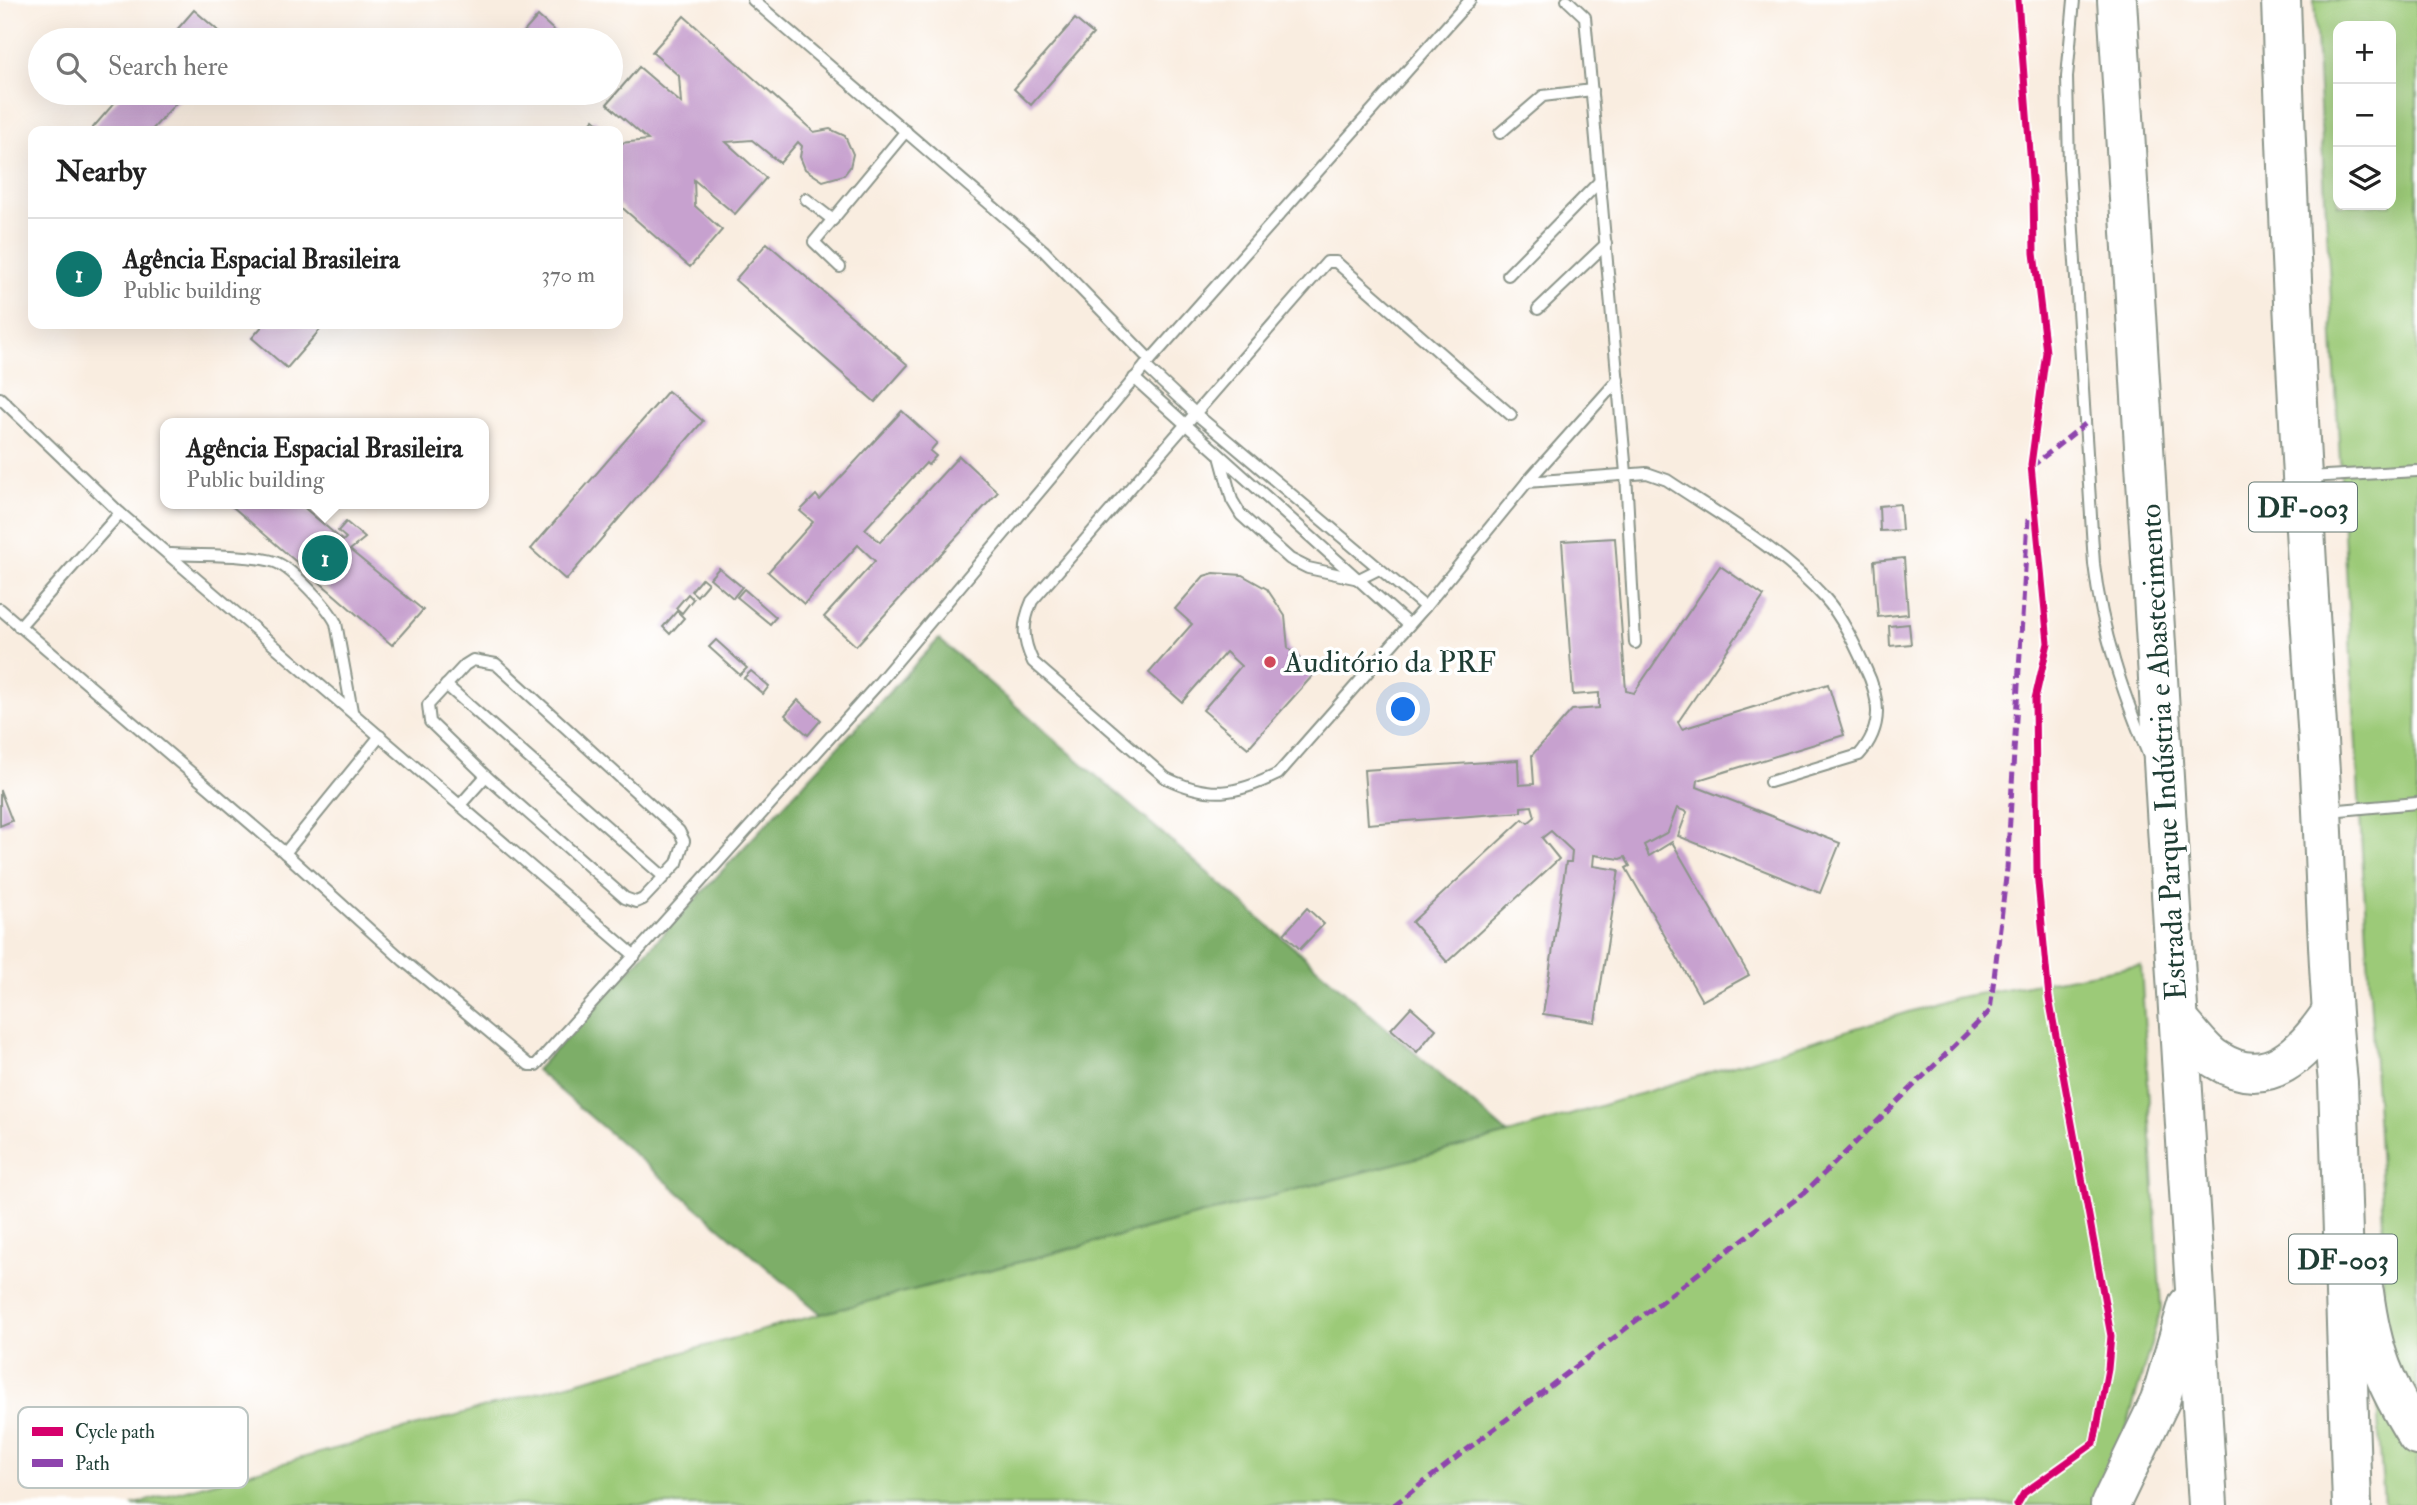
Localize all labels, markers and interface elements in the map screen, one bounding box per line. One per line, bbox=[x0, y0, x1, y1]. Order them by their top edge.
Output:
map controls bbox=[2333, 21, 2396, 210]
button: + bbox=[2333, 21, 2396, 84]
search box bbox=[28, 28, 623, 105]
icon: search bbox=[52, 48, 90, 86]
text: Search here bbox=[108, 51, 228, 83]
button: − bbox=[2333, 84, 2396, 147]
button: layers bbox=[2333, 147, 2396, 210]
text: Nearby bbox=[56, 153, 146, 190]
text: Agência Espacial Brasileira bbox=[123, 244, 400, 276]
text: 1 bbox=[75, 260, 83, 289]
text: 370 m bbox=[541, 260, 595, 289]
text: Public building bbox=[123, 276, 261, 305]
popup bbox=[160, 418, 489, 509]
text: Agência Espacial Brasileira bbox=[186, 433, 463, 465]
text: Public building bbox=[186, 465, 324, 494]
road number: DF-003 bbox=[2249, 482, 2357, 532]
street label: Estrada Parque Indústria e Abastecimento bbox=[2132, 503, 2195, 1001]
pin: 1 bbox=[302, 532, 348, 584]
place label: Auditório da PRF bbox=[1283, 644, 1496, 681]
marker: Auditório da PRF bbox=[1262, 654, 1278, 670]
your location bbox=[1386, 692, 1420, 726]
road number: DF-003 bbox=[2289, 1234, 2397, 1284]
legend bbox=[18, 1407, 248, 1488]
text: Cycle path bbox=[75, 1420, 155, 1445]
text: Path bbox=[75, 1452, 110, 1476]

